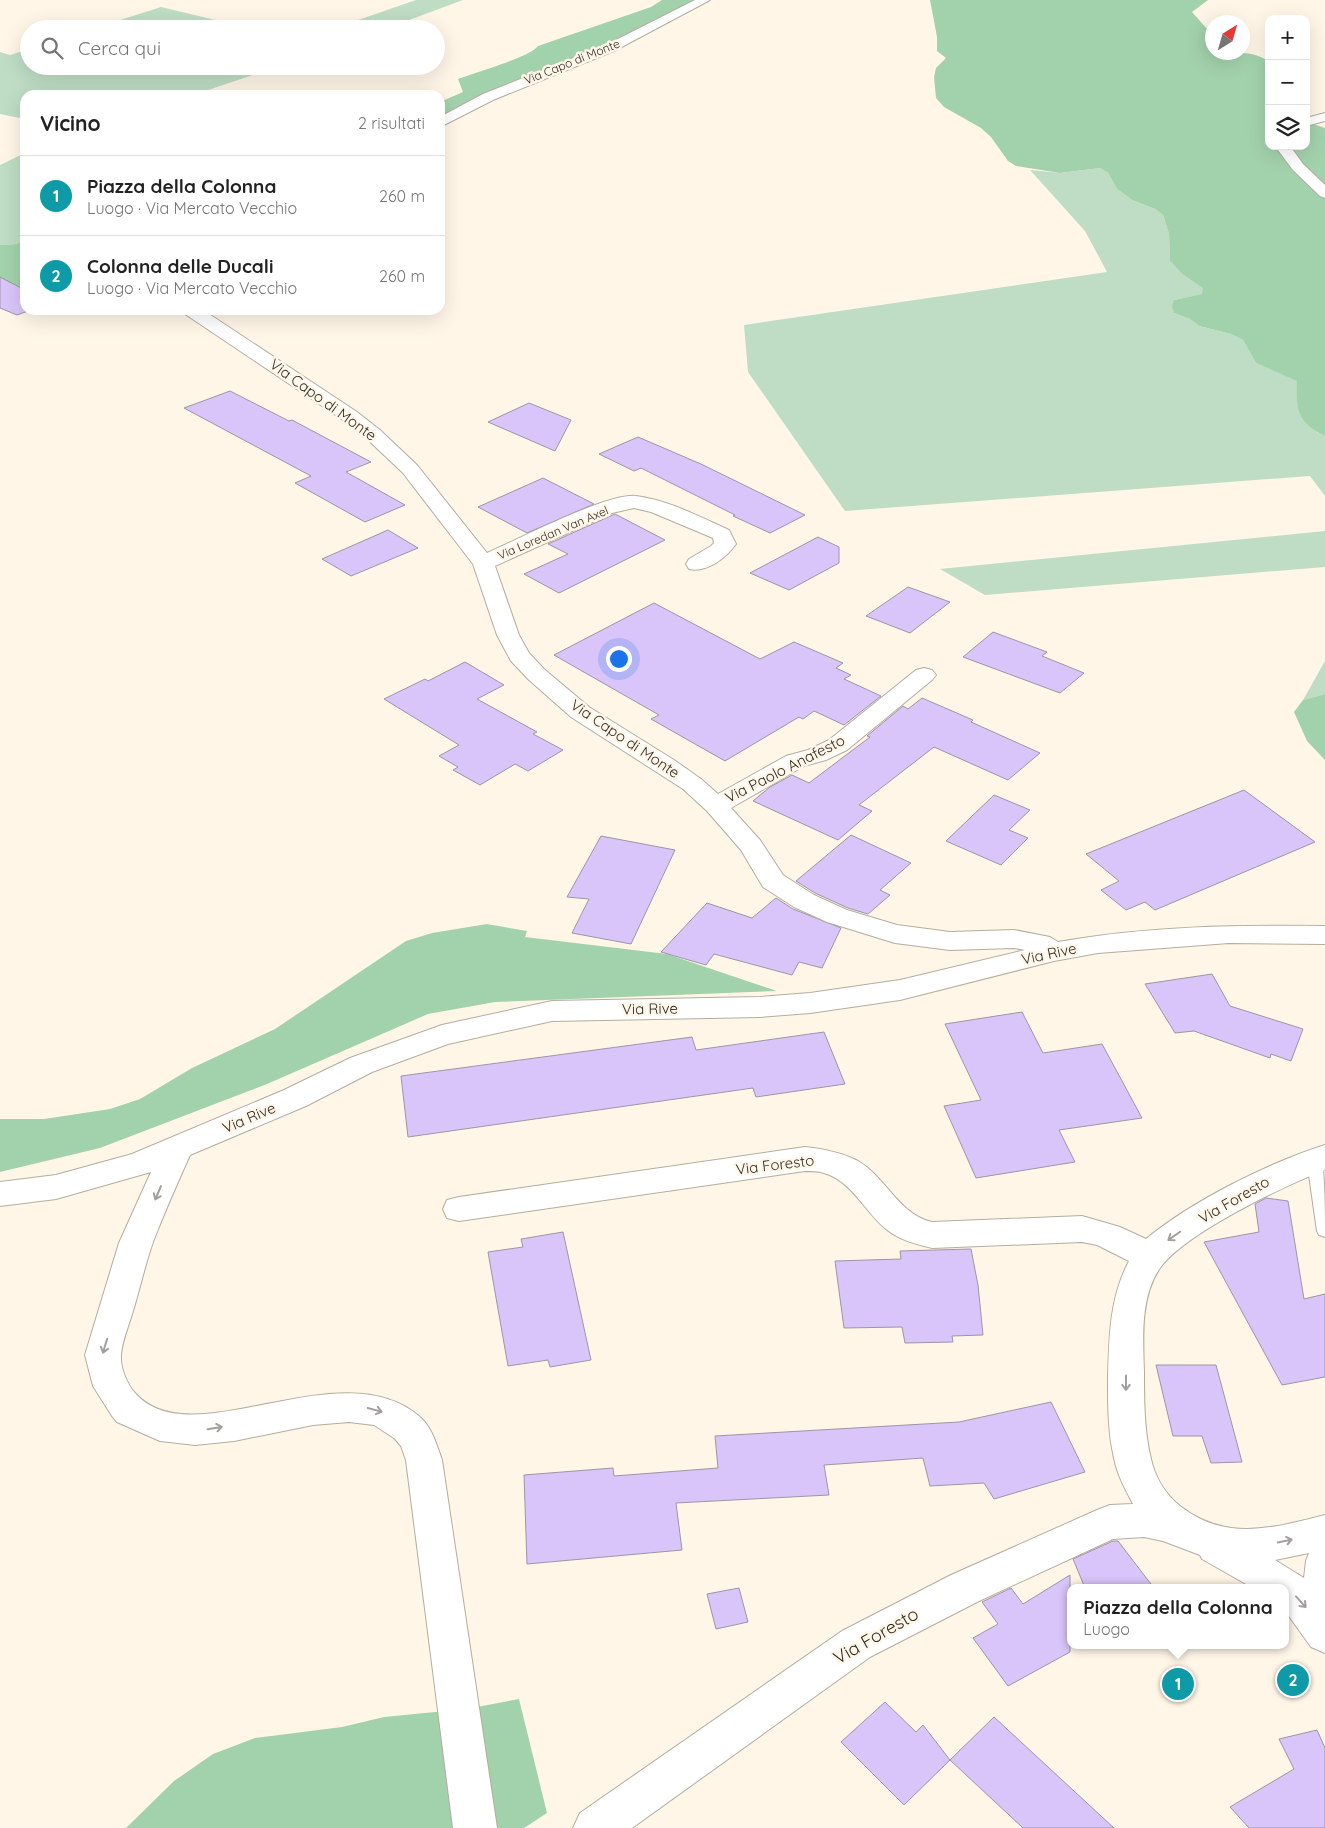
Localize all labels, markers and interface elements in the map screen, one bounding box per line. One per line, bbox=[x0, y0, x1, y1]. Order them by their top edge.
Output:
north arrow bbox=[1205, 15, 1250, 60]
map controls bbox=[1265, 15, 1310, 150]
button: + bbox=[1265, 15, 1310, 60]
search box bbox=[20, 20, 445, 75]
icon: search bbox=[38, 34, 66, 62]
street label: Via Capo di Monte bbox=[522, 35, 622, 88]
text: Cerca qui bbox=[78, 36, 161, 60]
button: − bbox=[1265, 60, 1310, 105]
button: layers bbox=[1265, 105, 1310, 150]
text: Vicino bbox=[40, 110, 101, 136]
text: 2 risultati bbox=[358, 113, 425, 133]
text: Piazza della Colonna bbox=[87, 174, 276, 198]
text: 1 bbox=[53, 186, 59, 206]
text: 260 m bbox=[379, 186, 425, 206]
text: Luogo · Via Mercato Vecchio bbox=[87, 198, 297, 218]
text: Colonna delle Ducali bbox=[87, 254, 273, 278]
text: 2 bbox=[51, 266, 61, 286]
text: 260 m bbox=[379, 266, 425, 286]
text: Luogo · Via Mercato Vecchio bbox=[87, 278, 297, 298]
street label: Via Capo di Monte bbox=[266, 354, 380, 445]
street label: Via Loredan Van Axel bbox=[495, 502, 610, 563]
your location bbox=[606, 646, 632, 672]
street label: Via Capo di Monte bbox=[567, 695, 683, 782]
street label: Via Paolo Anafesto bbox=[722, 730, 848, 807]
street label: Via Rive bbox=[1020, 938, 1078, 969]
street label: Via Rive bbox=[622, 999, 678, 1018]
street label: Via Rive bbox=[219, 1098, 278, 1137]
street label: Via Foresto bbox=[735, 1150, 815, 1179]
street label: Via Foresto bbox=[1195, 1172, 1273, 1227]
one-way arrow bbox=[152, 1185, 162, 1200]
one-way arrow bbox=[1167, 1231, 1181, 1241]
one-way arrow bbox=[100, 1338, 110, 1354]
one-way arrow bbox=[1121, 1374, 1131, 1390]
one-way arrow bbox=[367, 1406, 383, 1415]
one-way arrow bbox=[206, 1422, 222, 1432]
one-way arrow bbox=[1277, 1535, 1293, 1545]
popup bbox=[1067, 1584, 1289, 1649]
text: Piazza della Colonna bbox=[1083, 1595, 1273, 1619]
one-way arrow bbox=[1295, 1595, 1307, 1608]
street label: Via Foresto bbox=[829, 1602, 922, 1669]
text: Luogo bbox=[1083, 1619, 1130, 1639]
pin: 2 bbox=[1277, 1661, 1309, 1699]
pin: 1 bbox=[1162, 1665, 1194, 1703]

